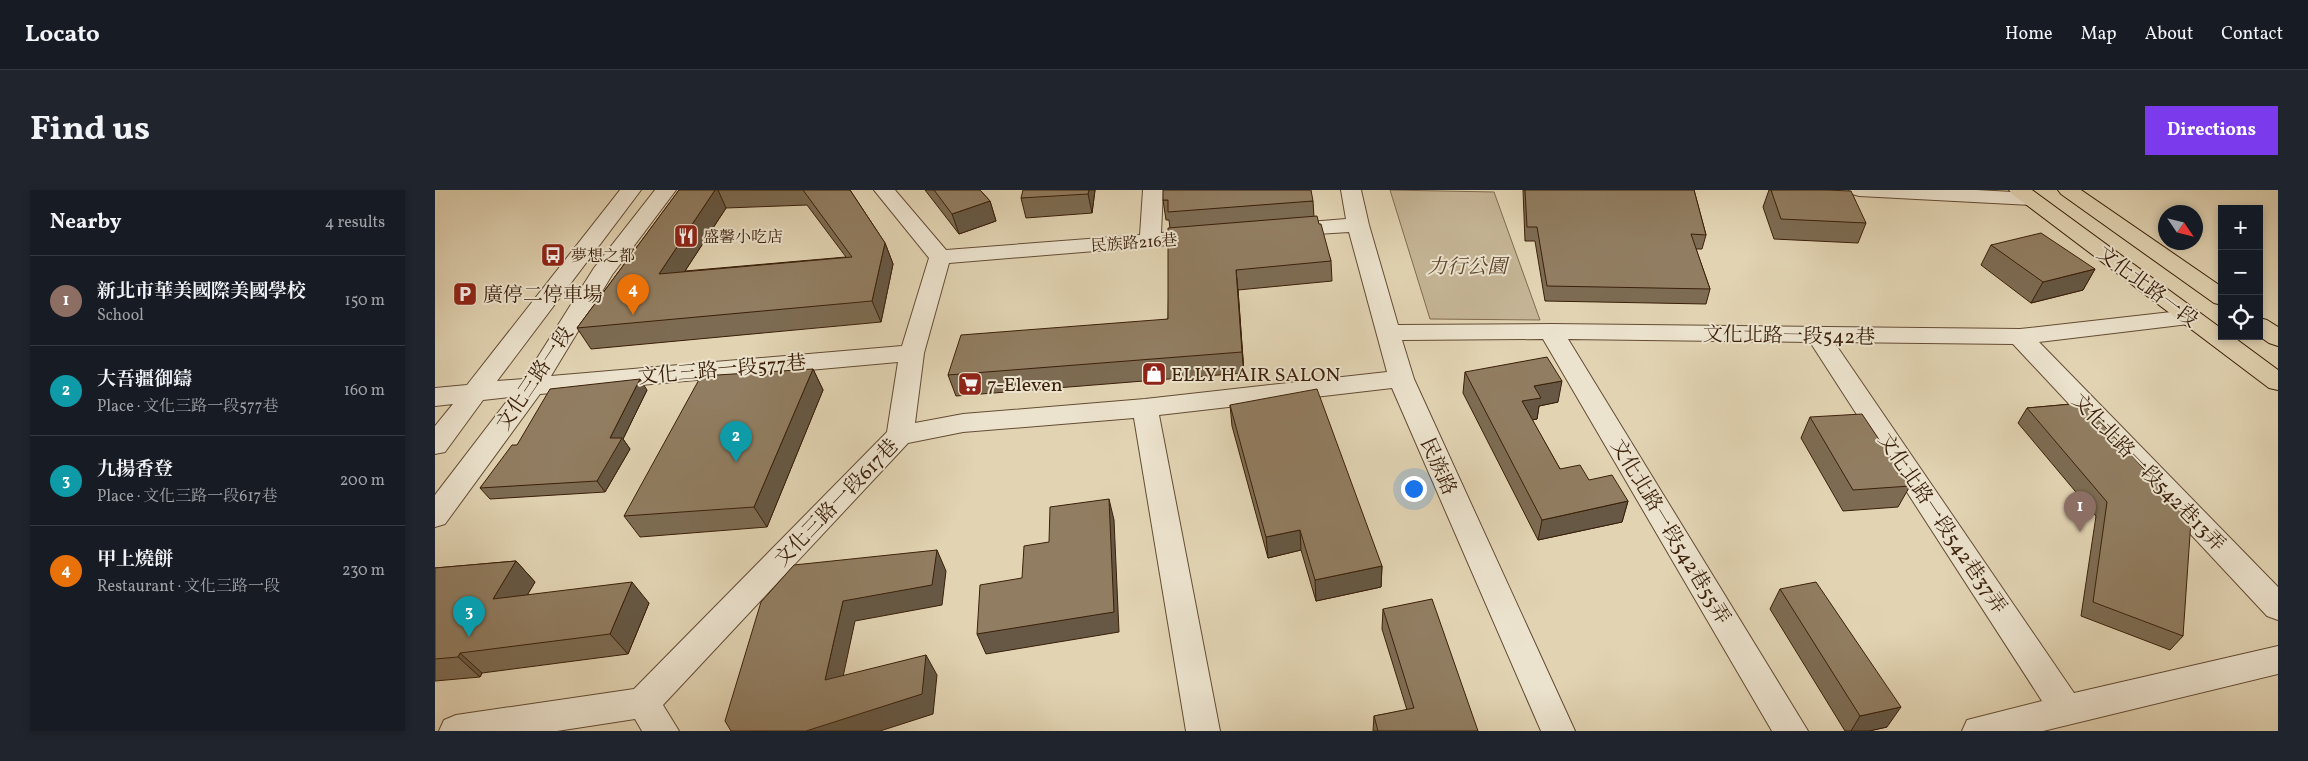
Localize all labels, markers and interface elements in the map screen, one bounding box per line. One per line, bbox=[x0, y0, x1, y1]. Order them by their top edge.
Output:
text: Locato bbox=[25, 18, 100, 52]
text: Home bbox=[2005, 22, 2053, 47]
text: Map bbox=[2081, 22, 2117, 47]
text: About bbox=[2145, 22, 2193, 47]
text: Contact bbox=[2221, 22, 2283, 47]
text: Find us bbox=[30, 106, 150, 154]
button: Directions bbox=[2145, 106, 2278, 155]
north arrow bbox=[2158, 205, 2203, 250]
map controls bbox=[2218, 205, 2263, 340]
button: + bbox=[2218, 205, 2263, 250]
text: Nearby bbox=[50, 208, 121, 237]
text: 4 results bbox=[325, 212, 385, 234]
restaurant icon: 盛馨小吃店 bbox=[673, 223, 699, 249]
place label: 盛馨小吃店 bbox=[703, 227, 783, 249]
street label: 民族路216巷 bbox=[1090, 230, 1178, 258]
street label: 文化北路一段 bbox=[2090, 240, 2203, 335]
bus stop icon: 夢想之都 bbox=[540, 242, 566, 268]
place label: 夢想之都 bbox=[571, 246, 635, 268]
button: − bbox=[2218, 250, 2263, 295]
park label: 力行公園 bbox=[1427, 254, 1510, 282]
pin: 4 bbox=[617, 274, 649, 315]
text: 新北市華美國際美國學校 bbox=[97, 279, 306, 305]
parking icon: 廣停二停車場 bbox=[452, 281, 478, 307]
place label: 廣停二停車場 bbox=[483, 282, 603, 310]
text: 1 bbox=[63, 290, 69, 312]
text: 150 m bbox=[344, 290, 385, 312]
button: locate bbox=[2218, 295, 2263, 340]
text: School bbox=[97, 305, 144, 327]
street label: 文化北路一段542巷 bbox=[1703, 321, 1875, 353]
street label: 文化三路一段 bbox=[490, 322, 581, 437]
street label: 文化三路一段577巷 bbox=[637, 350, 808, 392]
shop icon: ELLY HAIR SALON bbox=[1141, 361, 1167, 387]
place label: ELLY HAIR SALON bbox=[1171, 362, 1340, 390]
text: 大吾疆御鑄 bbox=[97, 367, 192, 393]
supermarket icon: 7-Eleven bbox=[957, 371, 983, 397]
place label: 7-Eleven bbox=[987, 372, 1063, 400]
text: 2 bbox=[62, 380, 70, 402]
text: 160 m bbox=[344, 380, 385, 402]
street label: 文化北路一段542巷13弄 bbox=[2067, 388, 2231, 556]
text: Place · 文化三路一段577巷 bbox=[97, 396, 279, 418]
pin: 2 bbox=[720, 421, 752, 462]
street label: 文化北路一段542巷37弄 bbox=[1870, 428, 2012, 620]
street label: 文化三路一段617巷 bbox=[769, 433, 906, 573]
street label: 民族路 bbox=[1412, 434, 1462, 500]
street label: 文化北路一段542巷55弄 bbox=[1603, 434, 1736, 630]
text: 九揚香登 bbox=[97, 457, 173, 483]
text: 3 bbox=[62, 470, 70, 492]
text: 200 m bbox=[340, 470, 385, 492]
your location bbox=[1401, 476, 1427, 502]
text: Place · 文化三路一段617巷 bbox=[97, 486, 277, 508]
pin: 1 bbox=[2064, 491, 2096, 532]
text: 甲上燒餅 bbox=[97, 547, 173, 573]
text: 4 bbox=[61, 560, 71, 582]
text: 230 m bbox=[342, 560, 385, 582]
text: Restaurant · 文化三路一段 bbox=[97, 576, 280, 598]
pin: 3 bbox=[453, 596, 485, 637]

